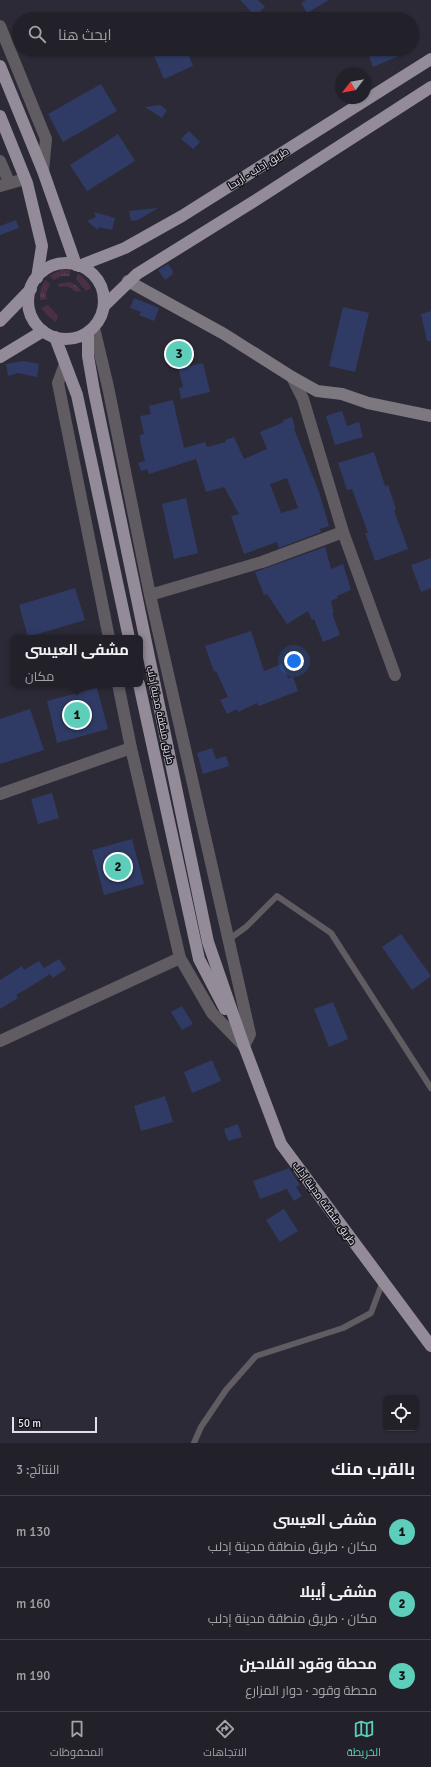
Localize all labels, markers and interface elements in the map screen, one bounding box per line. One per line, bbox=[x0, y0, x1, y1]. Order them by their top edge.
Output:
search box bbox=[12, 12, 419, 56]
icon: search bbox=[26, 23, 48, 45]
text: ابحث هنا bbox=[58, 26, 111, 44]
north arrow bbox=[335, 68, 371, 104]
street label: طريق إدلب - أريحا bbox=[225, 145, 291, 192]
pin: 3 bbox=[166, 339, 192, 369]
popup bbox=[11, 635, 143, 687]
text: مشفى العيسى bbox=[25, 641, 129, 659]
your location bbox=[284, 651, 304, 671]
street label: طريق منطقة مدينة إدلب bbox=[144, 665, 176, 765]
text: مكان bbox=[25, 669, 54, 685]
pin: 1 bbox=[64, 700, 90, 730]
pin: 2 bbox=[105, 852, 131, 882]
street label: طريق منطقة مدينة إدلب bbox=[290, 1160, 358, 1248]
map controls bbox=[383, 1395, 419, 1431]
button: locate bbox=[383, 1395, 419, 1431]
scale bar bbox=[12, 1415, 97, 1434]
text: 50 m bbox=[18, 1417, 41, 1430]
text: بالقرب منك bbox=[331, 1459, 415, 1480]
text: النتائج: 3 bbox=[16, 1462, 60, 1478]
text: مشفى العيسى bbox=[273, 1511, 377, 1529]
text: 130 m bbox=[16, 1524, 50, 1540]
text: 1 bbox=[398, 1524, 406, 1540]
text: مكان · طريق منطقة مدينة إدلب bbox=[208, 1539, 377, 1555]
text: مشفى أيبلا bbox=[299, 1583, 377, 1601]
text: 160 m bbox=[16, 1596, 50, 1612]
text: 2 bbox=[398, 1596, 406, 1612]
text: مكان · طريق منطقة مدينة إدلب bbox=[208, 1611, 377, 1627]
text: محطة وقود الفلاحين bbox=[239, 1655, 377, 1673]
text: 190 m bbox=[16, 1668, 50, 1684]
text: 3 bbox=[398, 1668, 406, 1684]
text: محطة وقود · دوار المزارع bbox=[245, 1683, 377, 1699]
tab: المحفوظات bbox=[50, 1718, 103, 1762]
tab: الاتجاهات bbox=[203, 1718, 247, 1762]
tab: الخريطة bbox=[347, 1718, 381, 1762]

